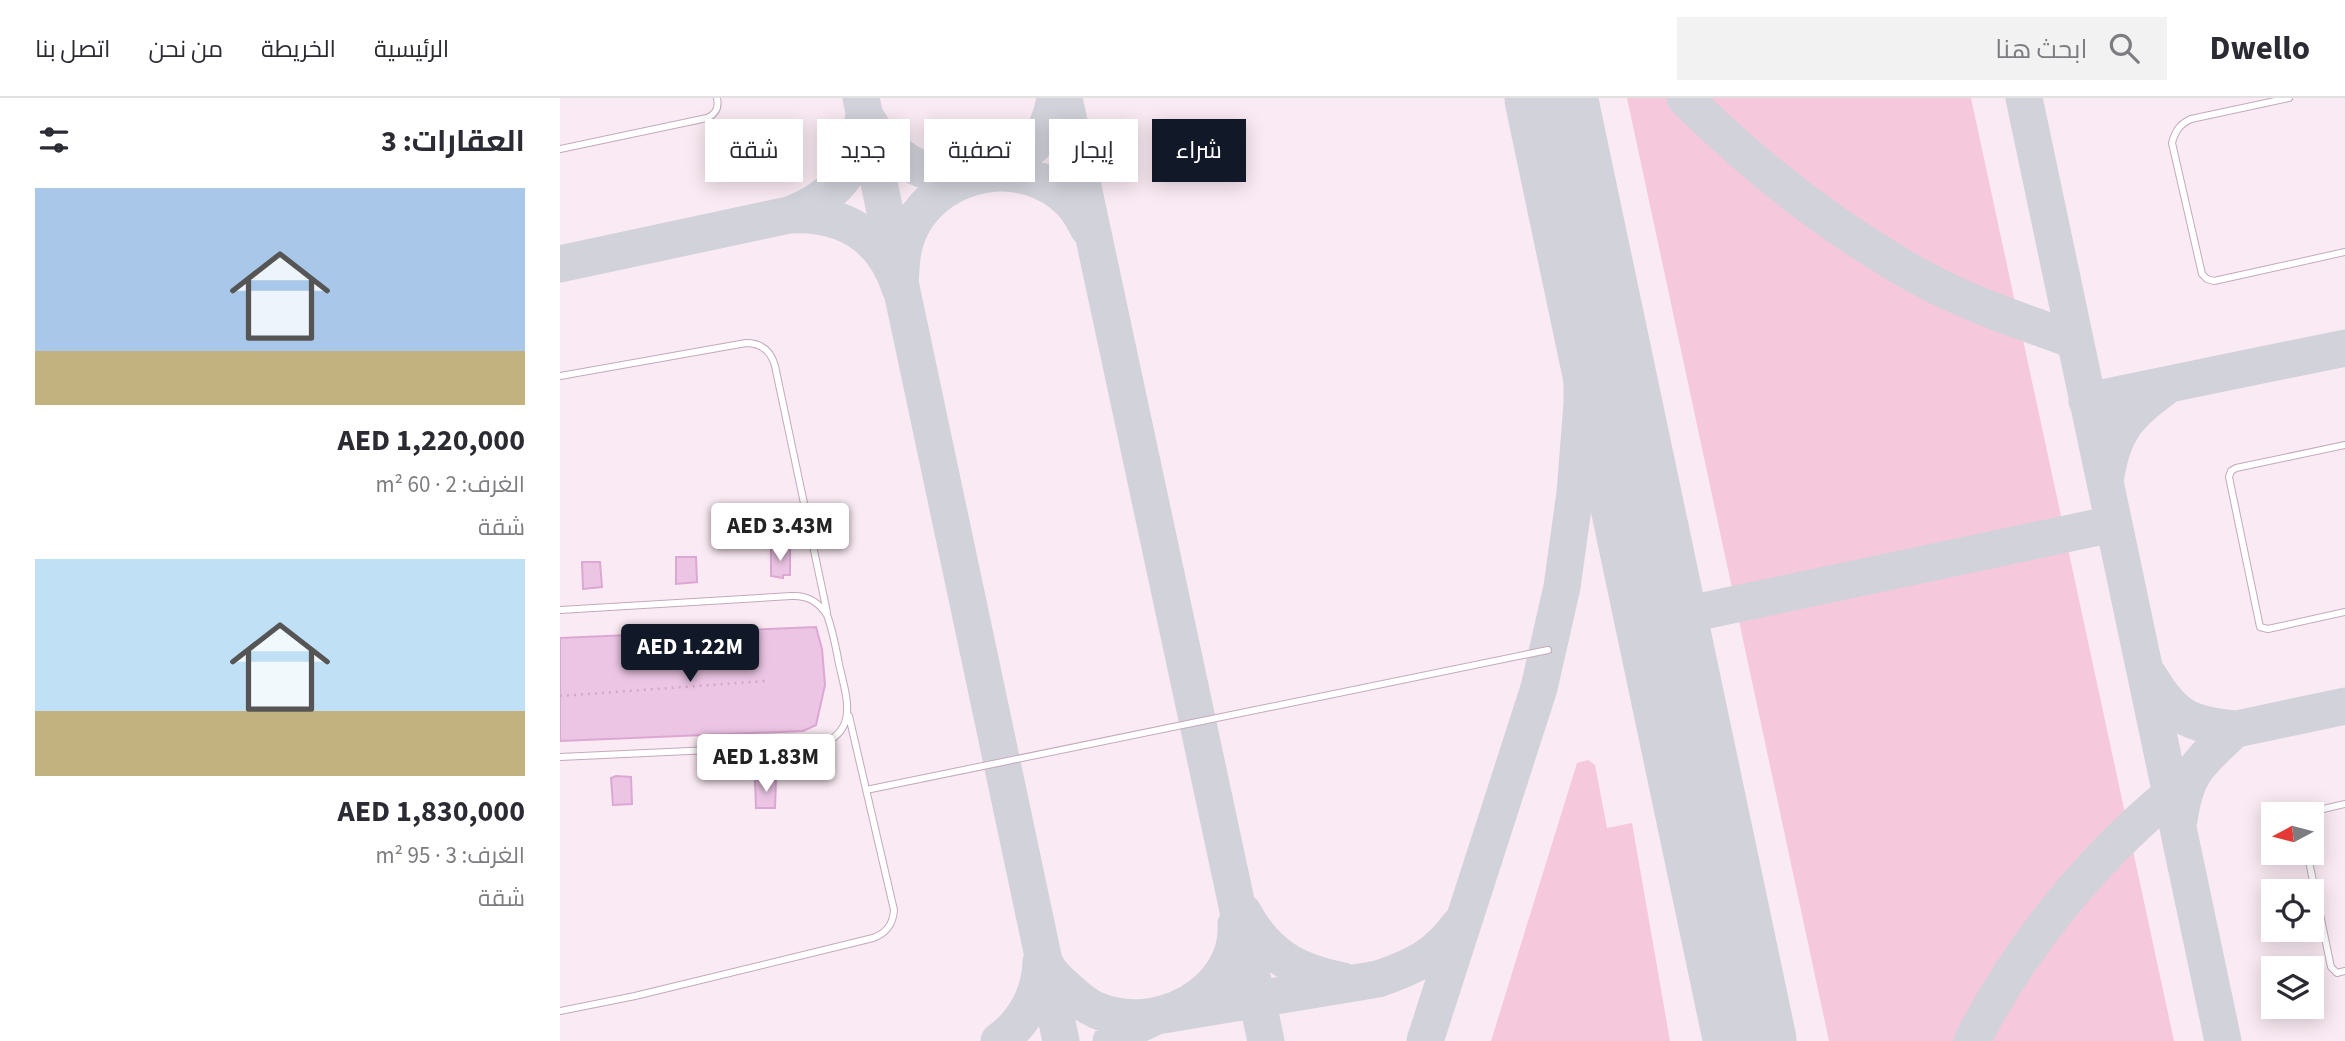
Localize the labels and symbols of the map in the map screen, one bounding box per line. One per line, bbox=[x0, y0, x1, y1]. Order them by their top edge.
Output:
pin: AED 3.43M bbox=[700, 504, 860, 563]
pin: AED 1.22M bbox=[610, 624, 770, 684]
pin: AED 1.83M bbox=[686, 734, 846, 794]
north arrow bbox=[2261, 802, 2324, 864]

